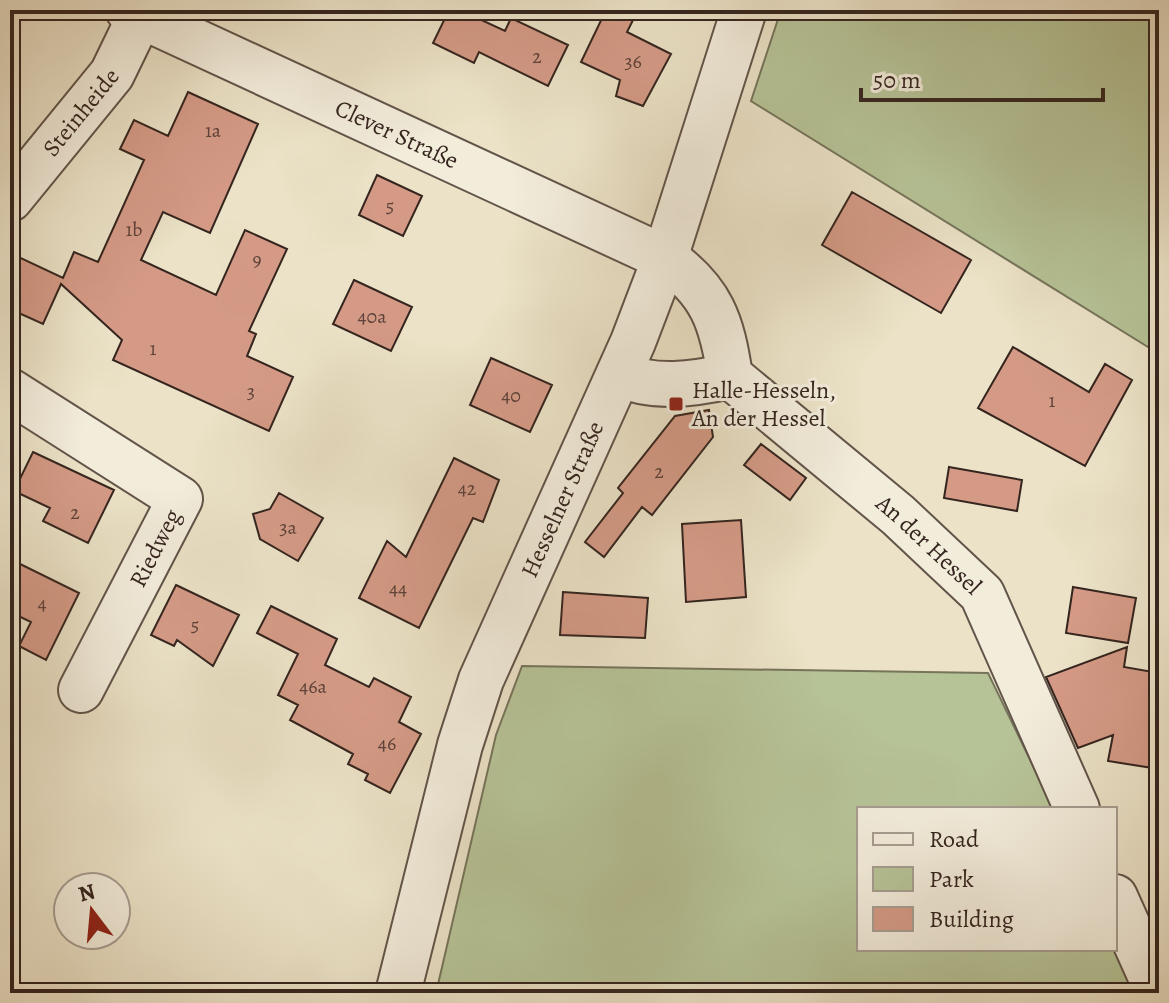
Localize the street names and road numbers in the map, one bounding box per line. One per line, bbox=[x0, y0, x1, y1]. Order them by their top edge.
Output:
street label: Steinheide bbox=[35, 61, 127, 163]
street label: Clever Straße bbox=[330, 92, 464, 176]
street label: Hesselner Straße bbox=[513, 416, 611, 583]
street label: An der Hessel bbox=[869, 487, 989, 602]
street label: Riedweg bbox=[122, 503, 188, 593]

